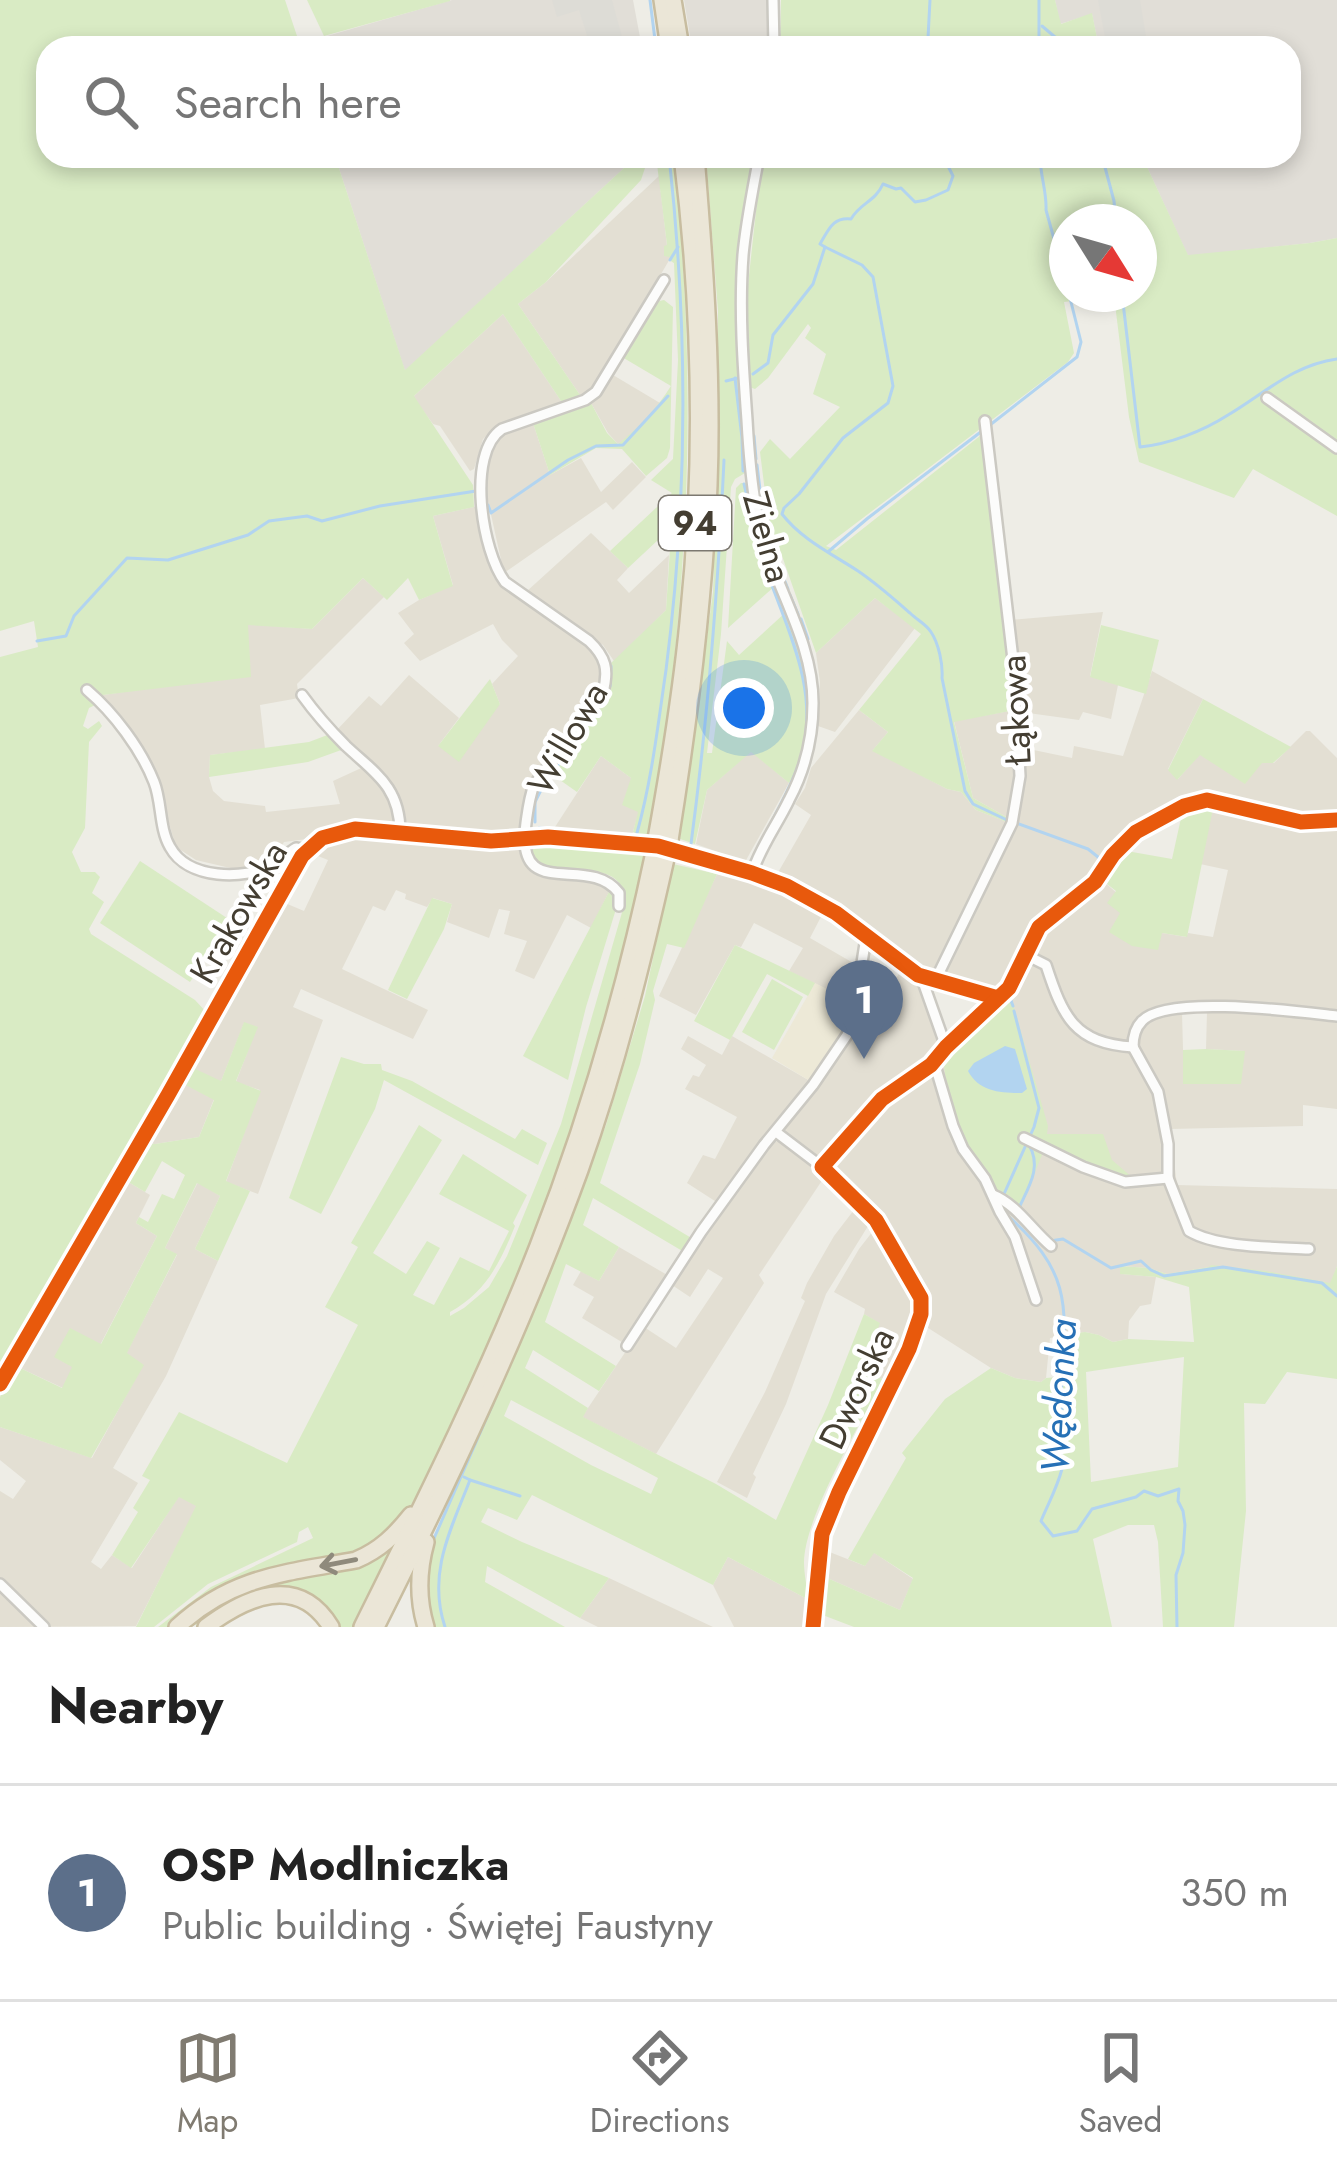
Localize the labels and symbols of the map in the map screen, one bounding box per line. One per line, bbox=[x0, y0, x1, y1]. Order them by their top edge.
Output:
north arrow bbox=[1049, 204, 1157, 312]
street label: Zielna bbox=[730, 486, 806, 588]
road number: 94 bbox=[659, 496, 731, 550]
street label: Łąkowa bbox=[986, 654, 1044, 767]
street label: Willowa bbox=[514, 672, 620, 804]
your location bbox=[714, 678, 774, 738]
street label: Krakowska bbox=[176, 831, 300, 993]
pin: 1 bbox=[825, 960, 903, 1059]
water label: Wędonka bbox=[1026, 1317, 1091, 1474]
street label: Dworska bbox=[805, 1319, 907, 1457]
one-way arrow bbox=[320, 1552, 359, 1575]

